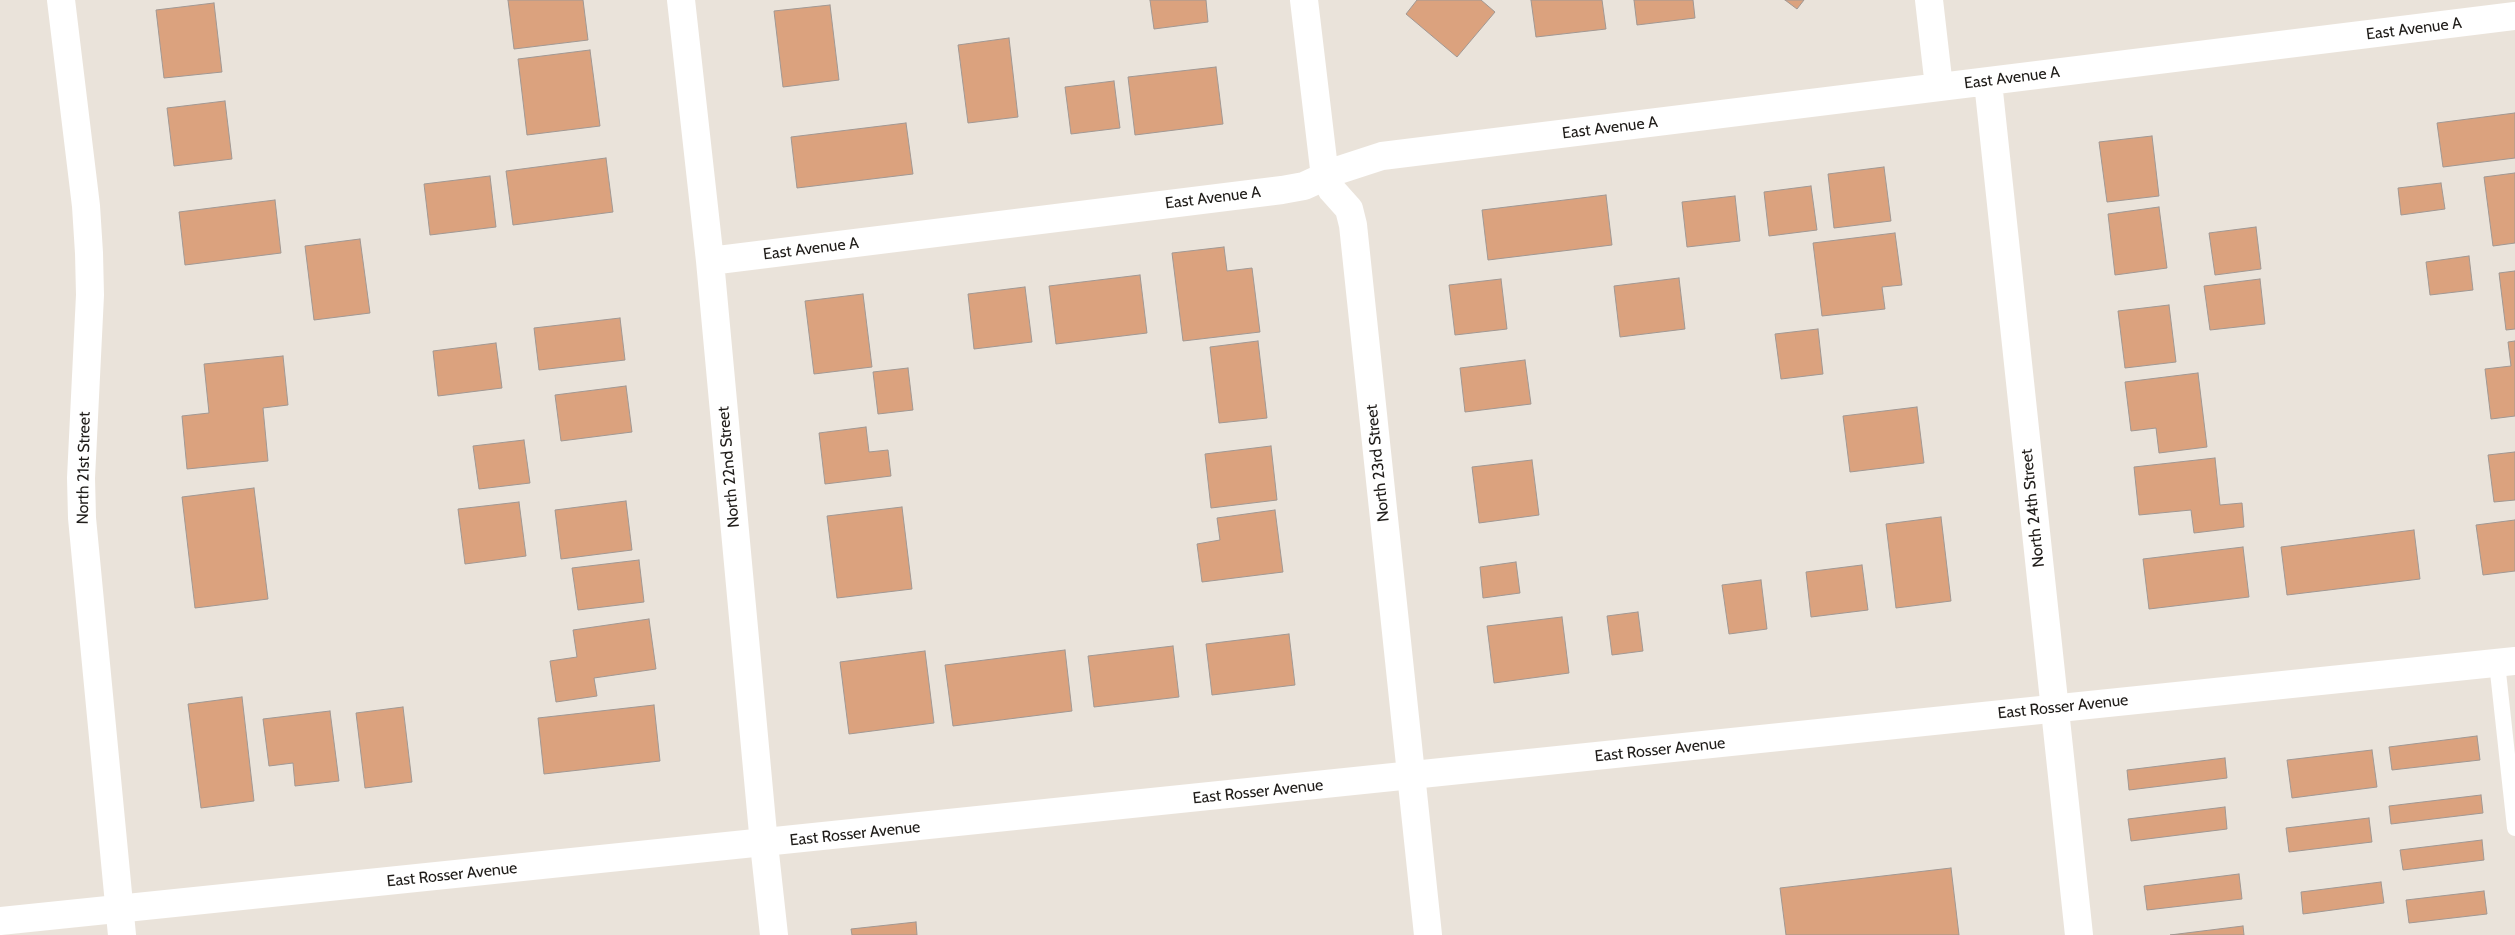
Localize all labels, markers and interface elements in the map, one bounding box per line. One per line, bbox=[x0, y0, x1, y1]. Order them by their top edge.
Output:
street label: East Avenue A bbox=[2365, 14, 2463, 44]
street label: East Avenue A bbox=[1963, 63, 2061, 93]
street label: East Avenue A bbox=[1561, 113, 1659, 143]
street label: East Avenue A bbox=[1164, 183, 1262, 213]
street label: East Avenue A bbox=[762, 234, 860, 264]
street label: North 23rd Street bbox=[1362, 403, 1394, 523]
street label: North 22nd Street bbox=[714, 405, 744, 529]
street label: North 21st Street bbox=[73, 411, 95, 525]
street label: North 24th Street bbox=[2017, 448, 2049, 568]
street label: East Rosser Avenue bbox=[1997, 691, 2129, 723]
street label: East Rosser Avenue bbox=[1594, 734, 1726, 766]
street label: East Rosser Avenue bbox=[1192, 776, 1324, 808]
street label: East Rosser Avenue bbox=[789, 818, 921, 850]
street label: East Rosser Avenue bbox=[386, 859, 518, 891]

